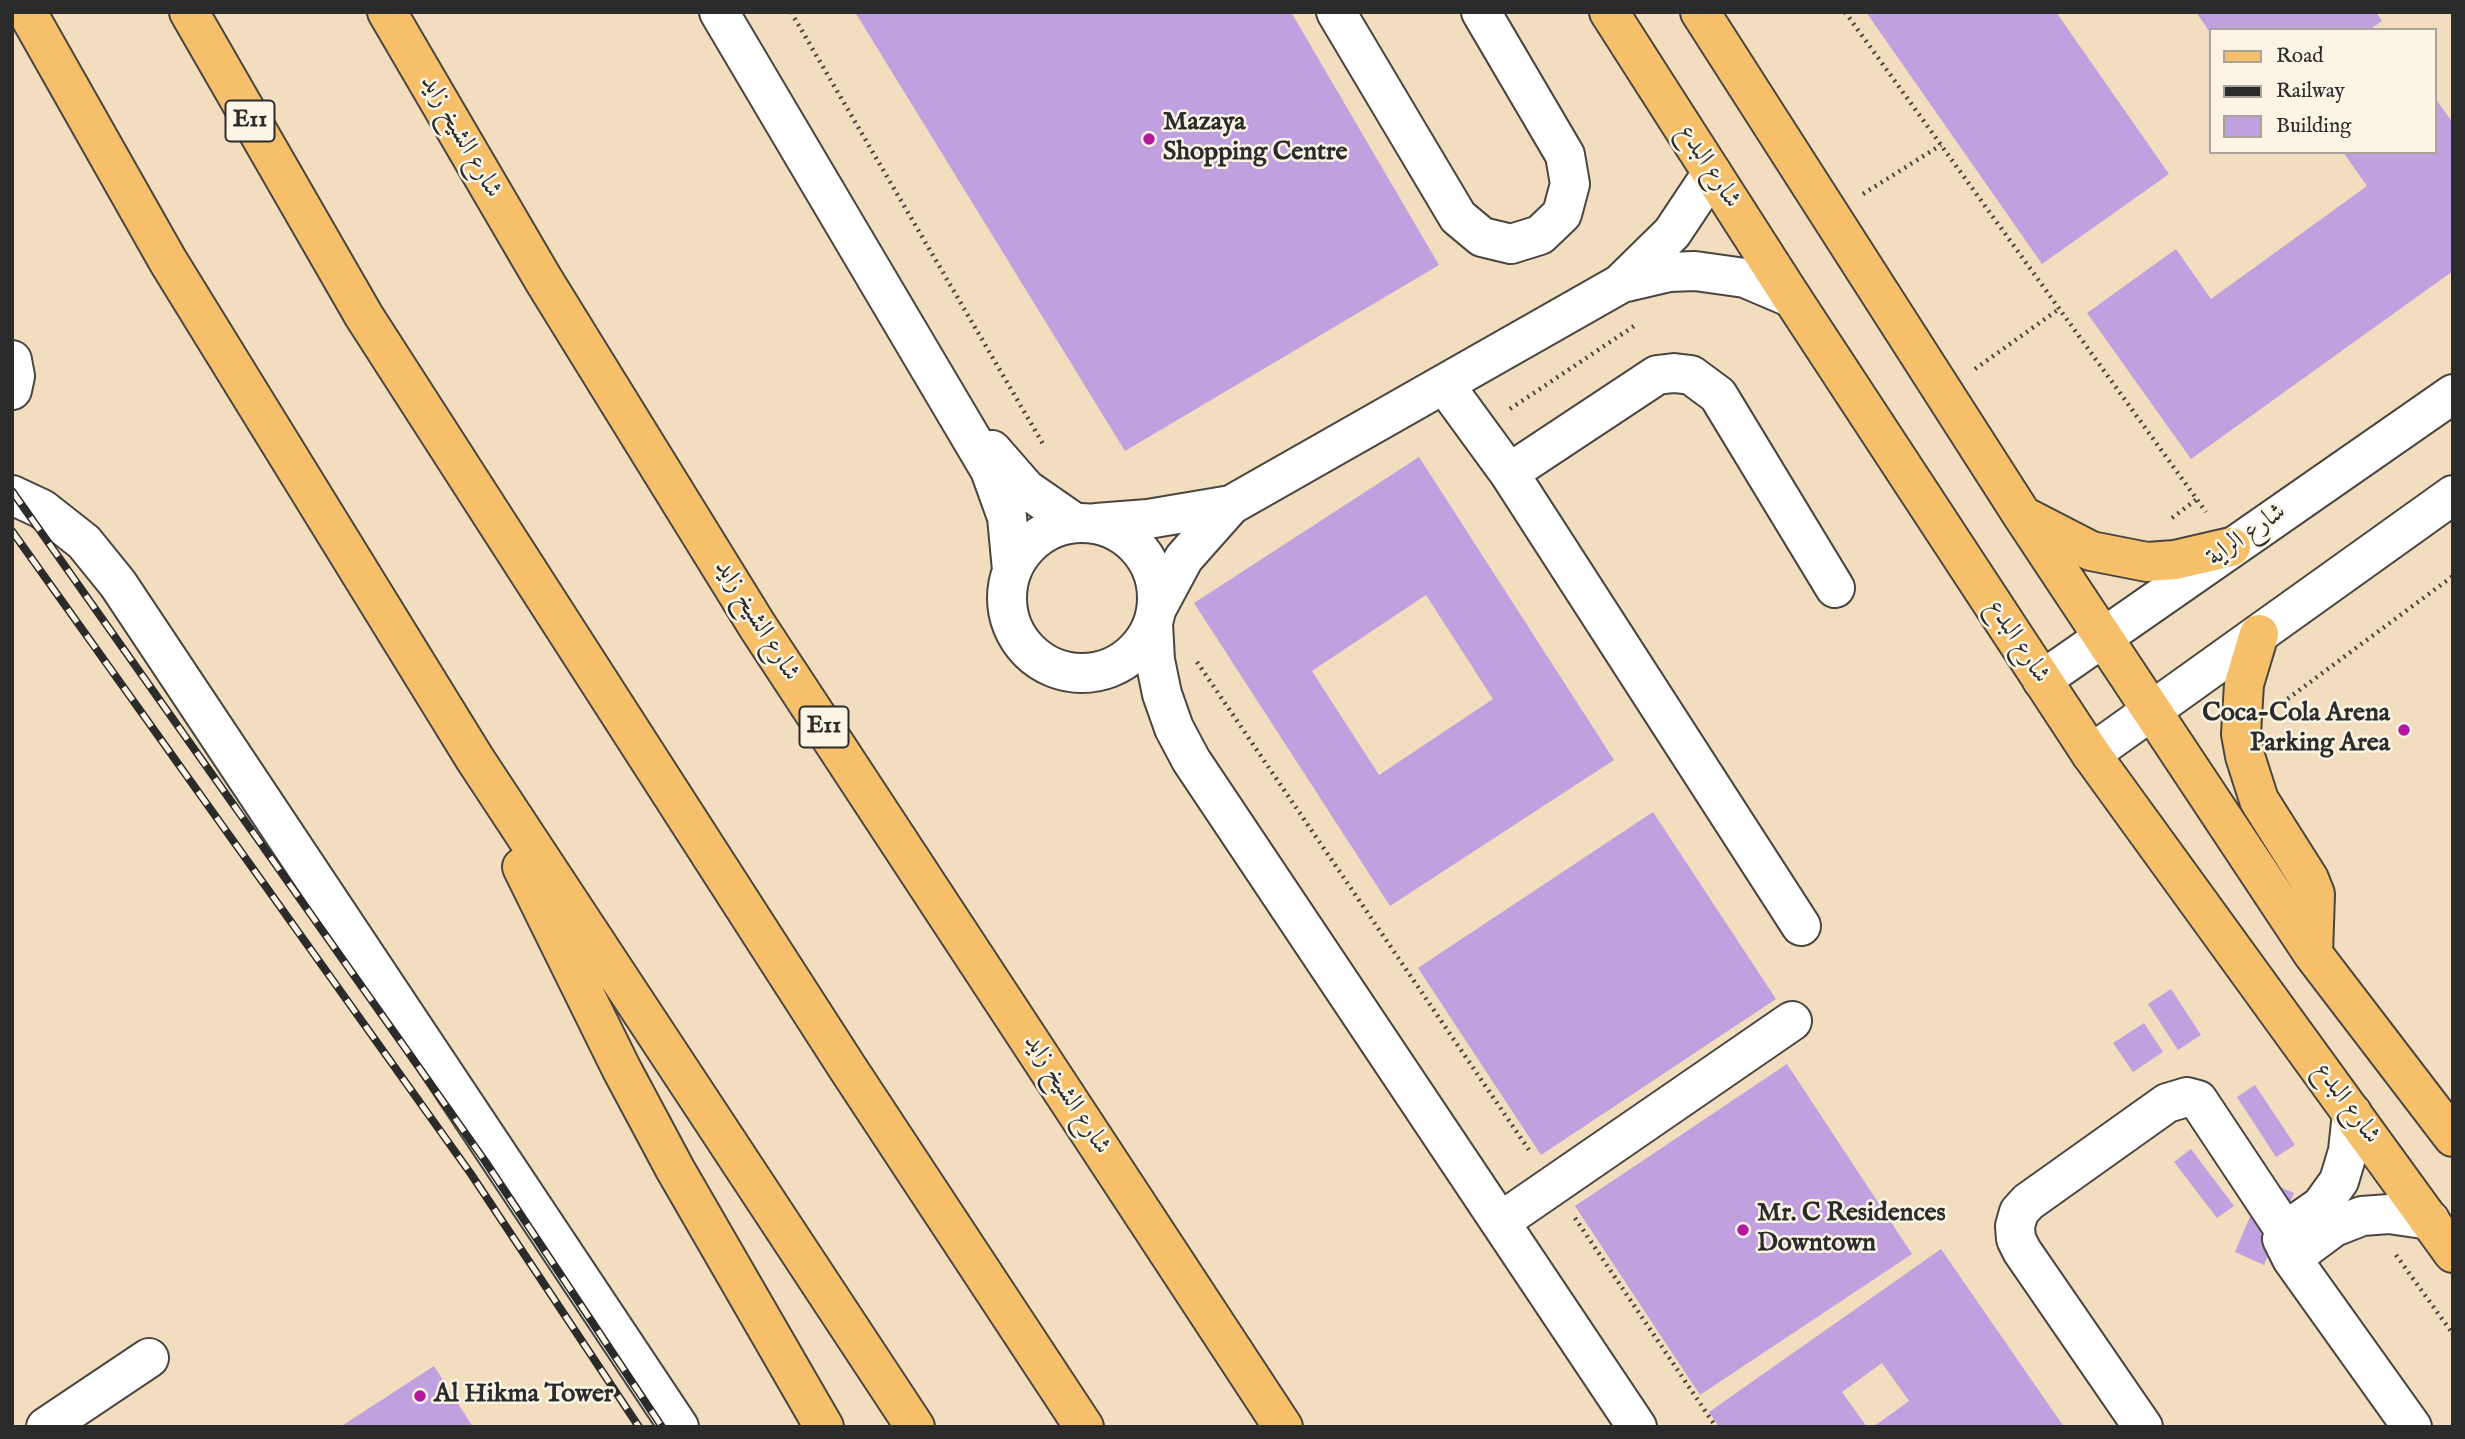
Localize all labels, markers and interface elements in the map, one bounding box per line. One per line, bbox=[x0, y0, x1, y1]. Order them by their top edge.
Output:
legend bbox=[2210, 28, 2437, 154]
text: Road bbox=[2276, 43, 2323, 70]
street label: شارع الشيخ زايد bbox=[412, 70, 508, 204]
text: Railway bbox=[2276, 78, 2345, 105]
road number: E11 bbox=[226, 100, 274, 141]
place label: Mazaya Shopping Centre bbox=[1163, 108, 1347, 170]
text: Building bbox=[2276, 113, 2351, 140]
street label: شارع البدع bbox=[1669, 119, 1747, 215]
marker: Mazaya Shopping Centre bbox=[1141, 131, 1157, 147]
street label: شارع الراية bbox=[2201, 497, 2293, 575]
street label: شارع الشيخ زايد bbox=[706, 554, 806, 688]
street label: شارع البدع bbox=[1978, 594, 2056, 690]
place label: Coca-Cola Arena Parking Area bbox=[2202, 699, 2390, 760]
road number: E11 bbox=[800, 706, 848, 748]
marker: Coca-Cola Arena Parking Area bbox=[2396, 722, 2412, 738]
street label: شارع الشيخ زايد bbox=[1016, 1029, 1116, 1161]
street label: شارع البدع bbox=[2306, 1057, 2386, 1151]
place label: Mr. C Residences Downtown bbox=[1757, 1199, 1946, 1260]
marker: Mr. C Residences Downtown bbox=[1735, 1222, 1751, 1238]
place label: Al Hikma Tower bbox=[434, 1380, 613, 1412]
marker: Al Hikma Tower bbox=[412, 1388, 428, 1404]

